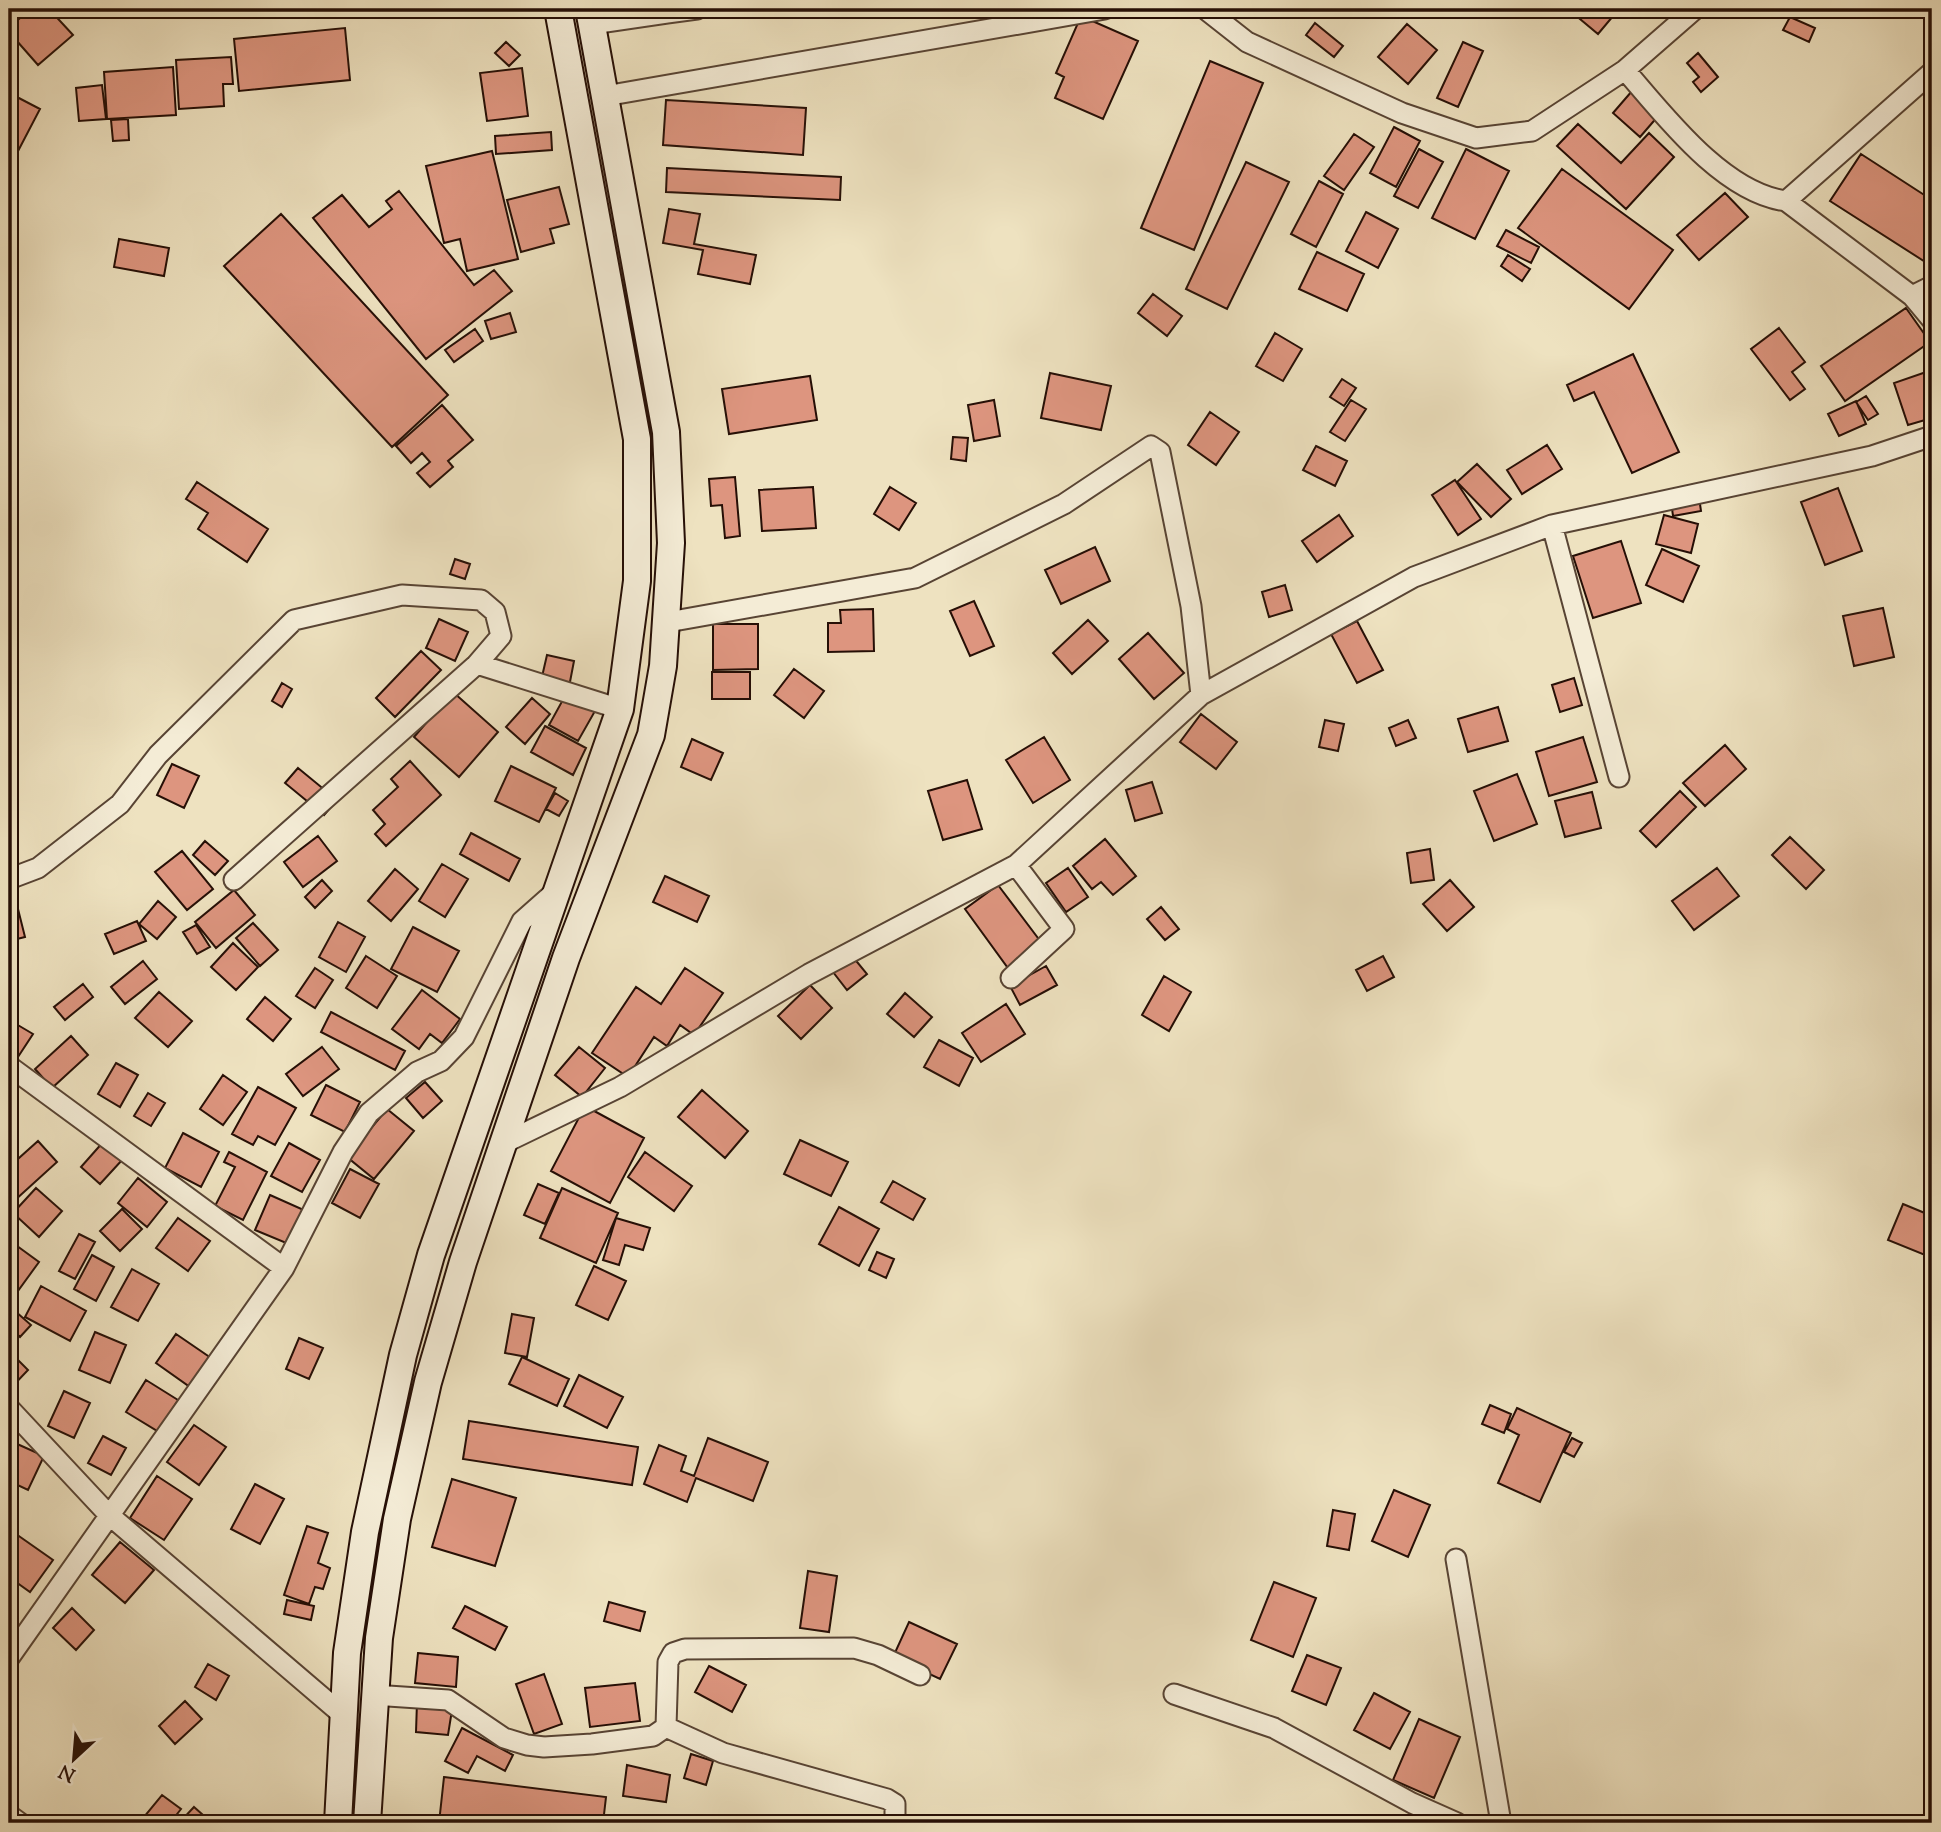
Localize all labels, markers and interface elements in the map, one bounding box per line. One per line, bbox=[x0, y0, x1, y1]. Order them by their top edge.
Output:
north arrow bbox=[38, 1724, 108, 1794]
text: N bbox=[55, 1757, 80, 1787]

